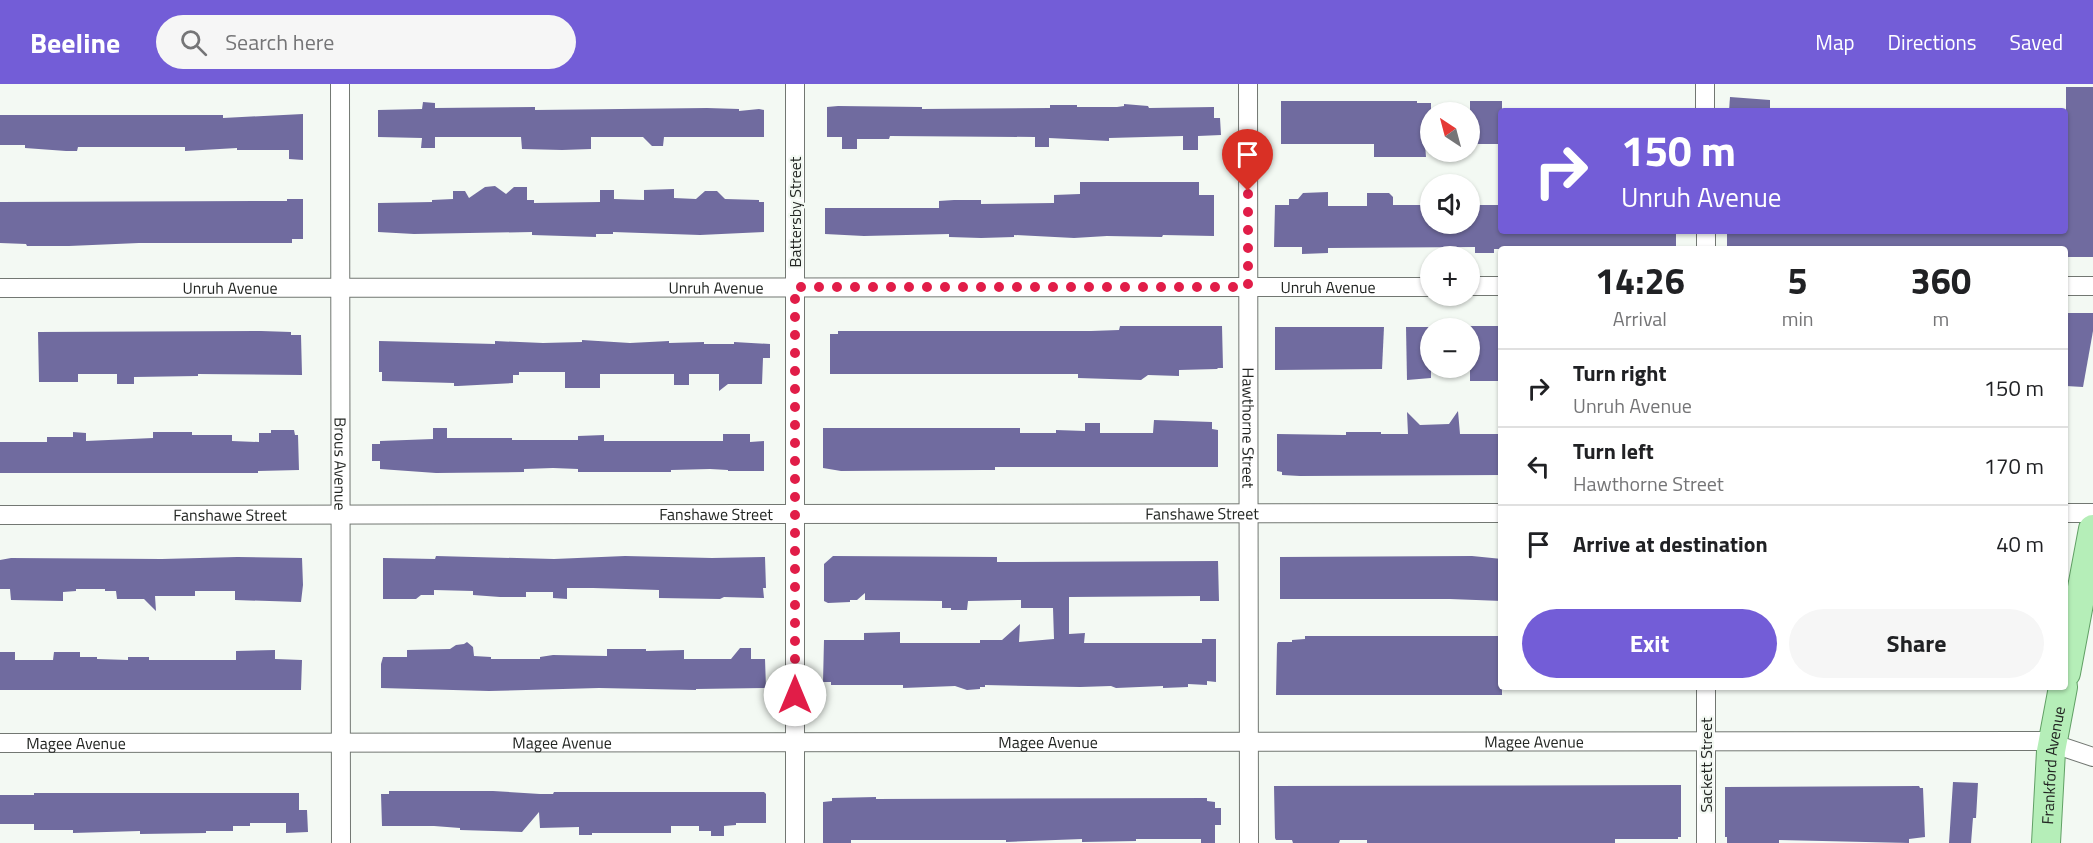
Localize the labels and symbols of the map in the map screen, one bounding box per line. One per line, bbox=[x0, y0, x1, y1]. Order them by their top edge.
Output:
north arrow bbox=[1420, 102, 1480, 162]
pin bbox=[1222, 129, 1273, 191]
street label: Battersby Street bbox=[783, 156, 807, 267]
street label: Unruh Avenue bbox=[668, 275, 764, 300]
street label: Unruh Avenue bbox=[1280, 275, 1376, 299]
street label: Unruh Avenue bbox=[182, 276, 278, 300]
street label: Hawthorne Street bbox=[1236, 368, 1261, 489]
street label: Brous Avenue bbox=[328, 417, 353, 511]
street label: Fanshawe Street bbox=[1145, 501, 1259, 525]
street label: Fanshawe Street bbox=[659, 502, 773, 526]
street label: Fanshawe Street bbox=[173, 503, 287, 527]
position arrow bbox=[763, 663, 827, 727]
street label: Frankford Avenue bbox=[2035, 704, 2071, 825]
street label: Sackett Street bbox=[1694, 717, 1718, 813]
street label: Magee Avenue bbox=[1484, 729, 1584, 754]
street label: Magee Avenue bbox=[512, 730, 612, 754]
street label: Magee Avenue bbox=[998, 730, 1098, 754]
street label: Magee Avenue bbox=[26, 731, 126, 755]

